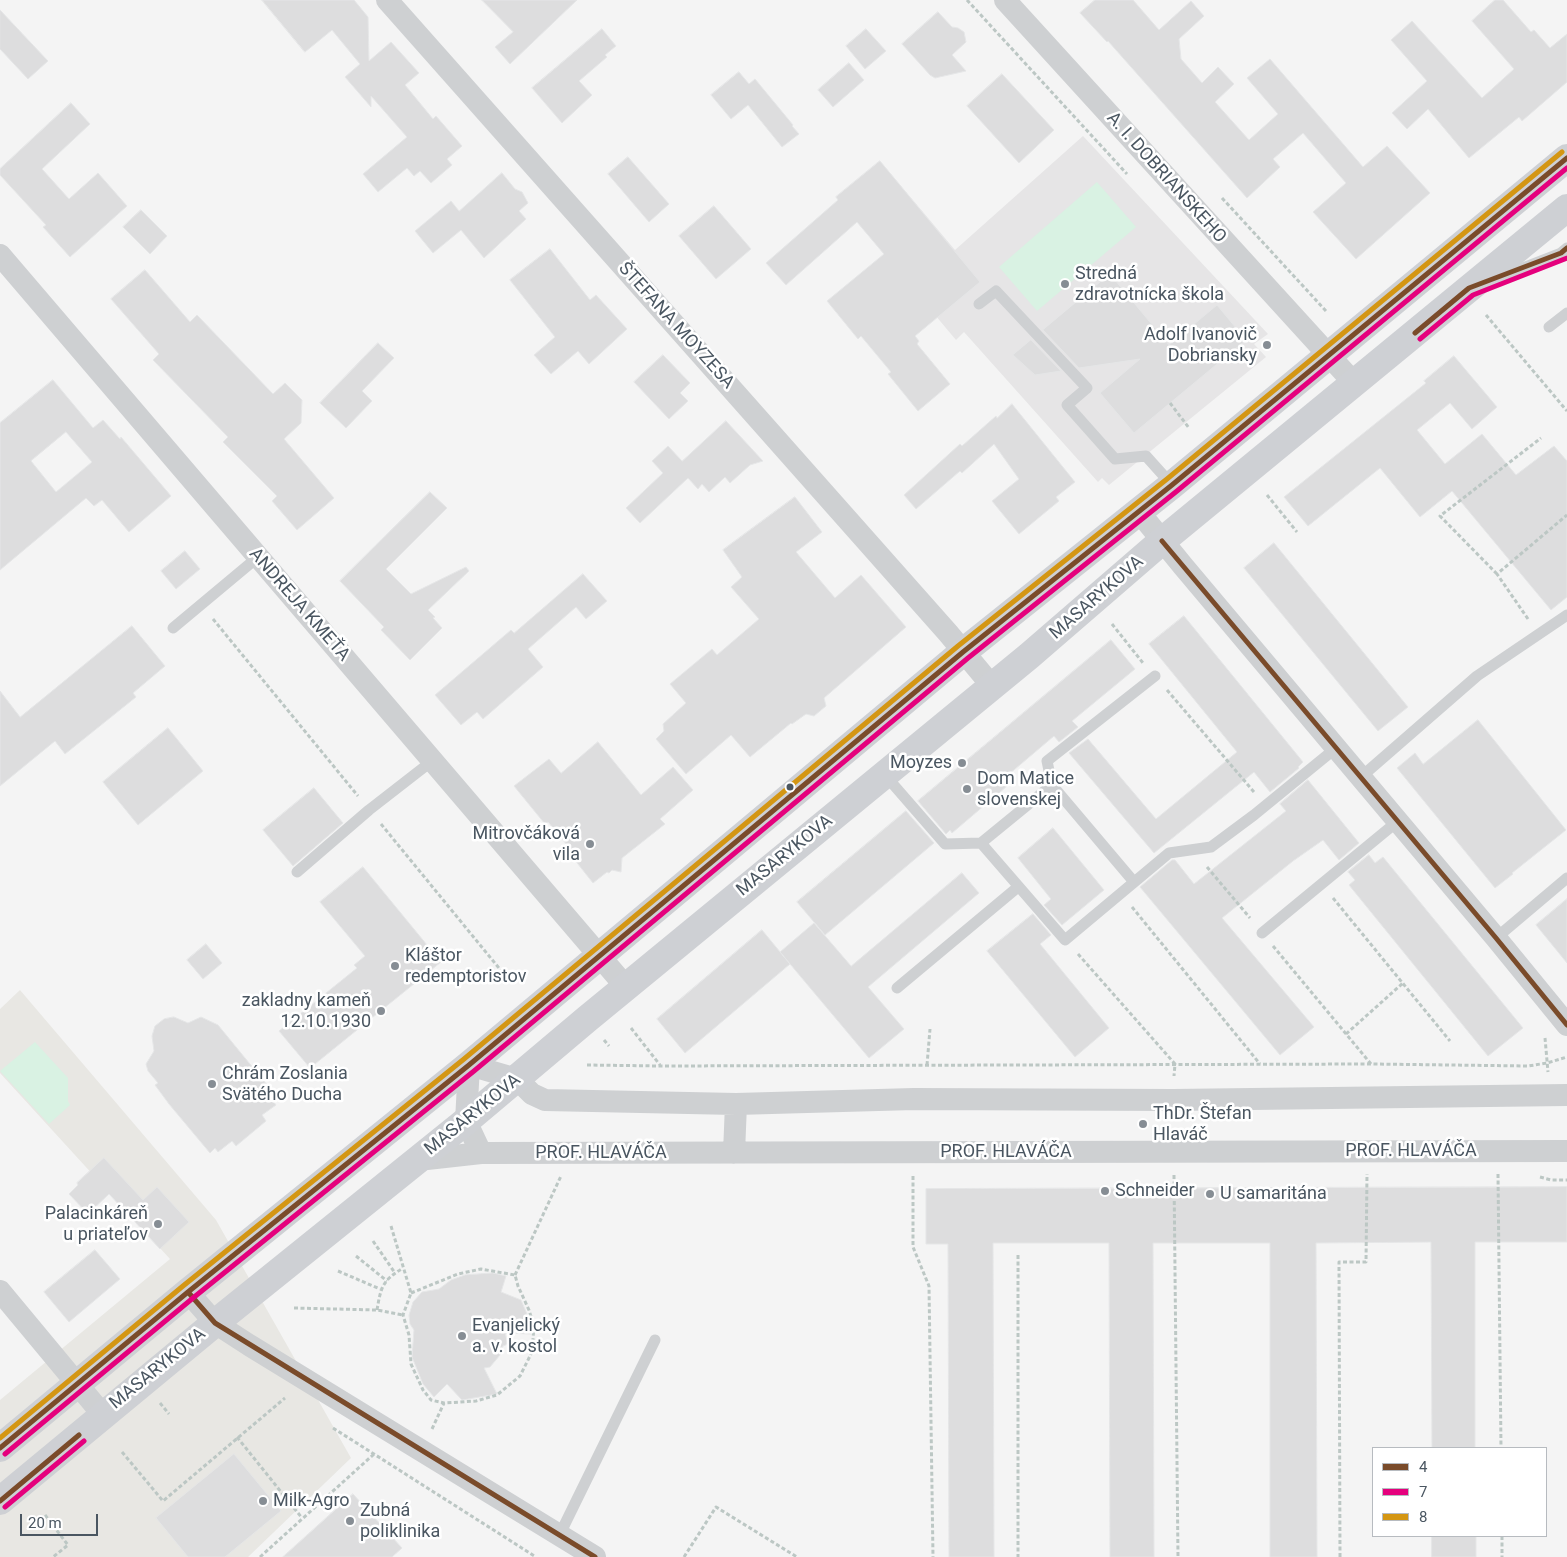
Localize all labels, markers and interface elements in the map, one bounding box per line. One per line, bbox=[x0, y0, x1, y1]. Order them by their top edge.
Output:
street label: A. I. DOBRIANSKEHO bbox=[1102, 108, 1230, 248]
street label: ŠTEFANA MOYZESA bbox=[613, 258, 739, 394]
place label: Stredná zdravotnícka škola bbox=[1075, 263, 1224, 306]
marker: Stredná zdravotnícka škola bbox=[1059, 278, 1071, 290]
place label: Adolf Ivanovič Dobriansky bbox=[1144, 324, 1257, 366]
marker: Adolf Ivanovič Dobriansky bbox=[1261, 339, 1273, 351]
street label: ANDREJA KMEŤA bbox=[244, 544, 354, 666]
street label: MASARYKOVA bbox=[1046, 551, 1148, 645]
place label: Moyzes bbox=[890, 752, 952, 774]
marker: Moyzes bbox=[956, 757, 968, 769]
place label: Dom Matice slovenskej bbox=[977, 768, 1074, 811]
unlabelled marker bbox=[785, 782, 795, 792]
marker: Dom Matice slovenskej bbox=[961, 783, 973, 795]
street label: MASARYKOVA bbox=[733, 811, 837, 901]
place label: Mitrovčáková vila bbox=[473, 823, 580, 866]
marker: Mitrovčáková vila bbox=[584, 838, 596, 850]
place label: Kláštor redemptoristov bbox=[405, 945, 526, 988]
marker: Kláštor redemptoristov bbox=[389, 960, 401, 972]
place label: zakladny kameň 12.10.1930 bbox=[242, 990, 371, 1032]
marker: zakladny kameň 12.10.1930 bbox=[375, 1005, 387, 1017]
place label: Chrám Zoslania Svätého Ducha bbox=[222, 1063, 348, 1106]
street label: MASARYKOVA bbox=[421, 1070, 525, 1160]
marker: Chrám Zoslania Svätého Ducha bbox=[206, 1078, 218, 1090]
place label: ThDr. Štefan Hlaváč bbox=[1153, 1103, 1252, 1146]
marker: ThDr. Štefan Hlaváč bbox=[1137, 1118, 1149, 1130]
street label: PROF. HLAVÁČA bbox=[1345, 1140, 1477, 1162]
street label: PROF. HLAVÁČA bbox=[940, 1141, 1072, 1163]
street label: PROF. HLAVÁČA bbox=[535, 1142, 667, 1164]
place label: Schneider bbox=[1115, 1180, 1195, 1202]
place label: U samaritána bbox=[1220, 1183, 1327, 1205]
marker: Schneider bbox=[1099, 1185, 1111, 1197]
marker: U samaritána bbox=[1204, 1188, 1216, 1200]
place label: Palacinkáreň u priateľov bbox=[45, 1203, 148, 1246]
marker: Palacinkáreň u priateľov bbox=[152, 1218, 164, 1230]
place label: Evanjelický a. v. kostol bbox=[472, 1315, 560, 1358]
street label: MASARYKOVA bbox=[106, 1324, 210, 1414]
marker: Evanjelický a. v. kostol bbox=[456, 1330, 468, 1342]
legend bbox=[1372, 1447, 1547, 1537]
text: 4 bbox=[1419, 1458, 1427, 1476]
text: 7 bbox=[1419, 1483, 1427, 1501]
place label: Milk-Agro bbox=[273, 1490, 350, 1512]
marker: Milk-Agro bbox=[257, 1495, 269, 1507]
place label: Zubná poliklinika bbox=[360, 1500, 440, 1542]
scale bar bbox=[22, 1504, 100, 1536]
text: 8 bbox=[1419, 1508, 1427, 1526]
text: 20 m bbox=[28, 1514, 62, 1532]
marker: Zubná poliklinika bbox=[344, 1515, 356, 1527]

